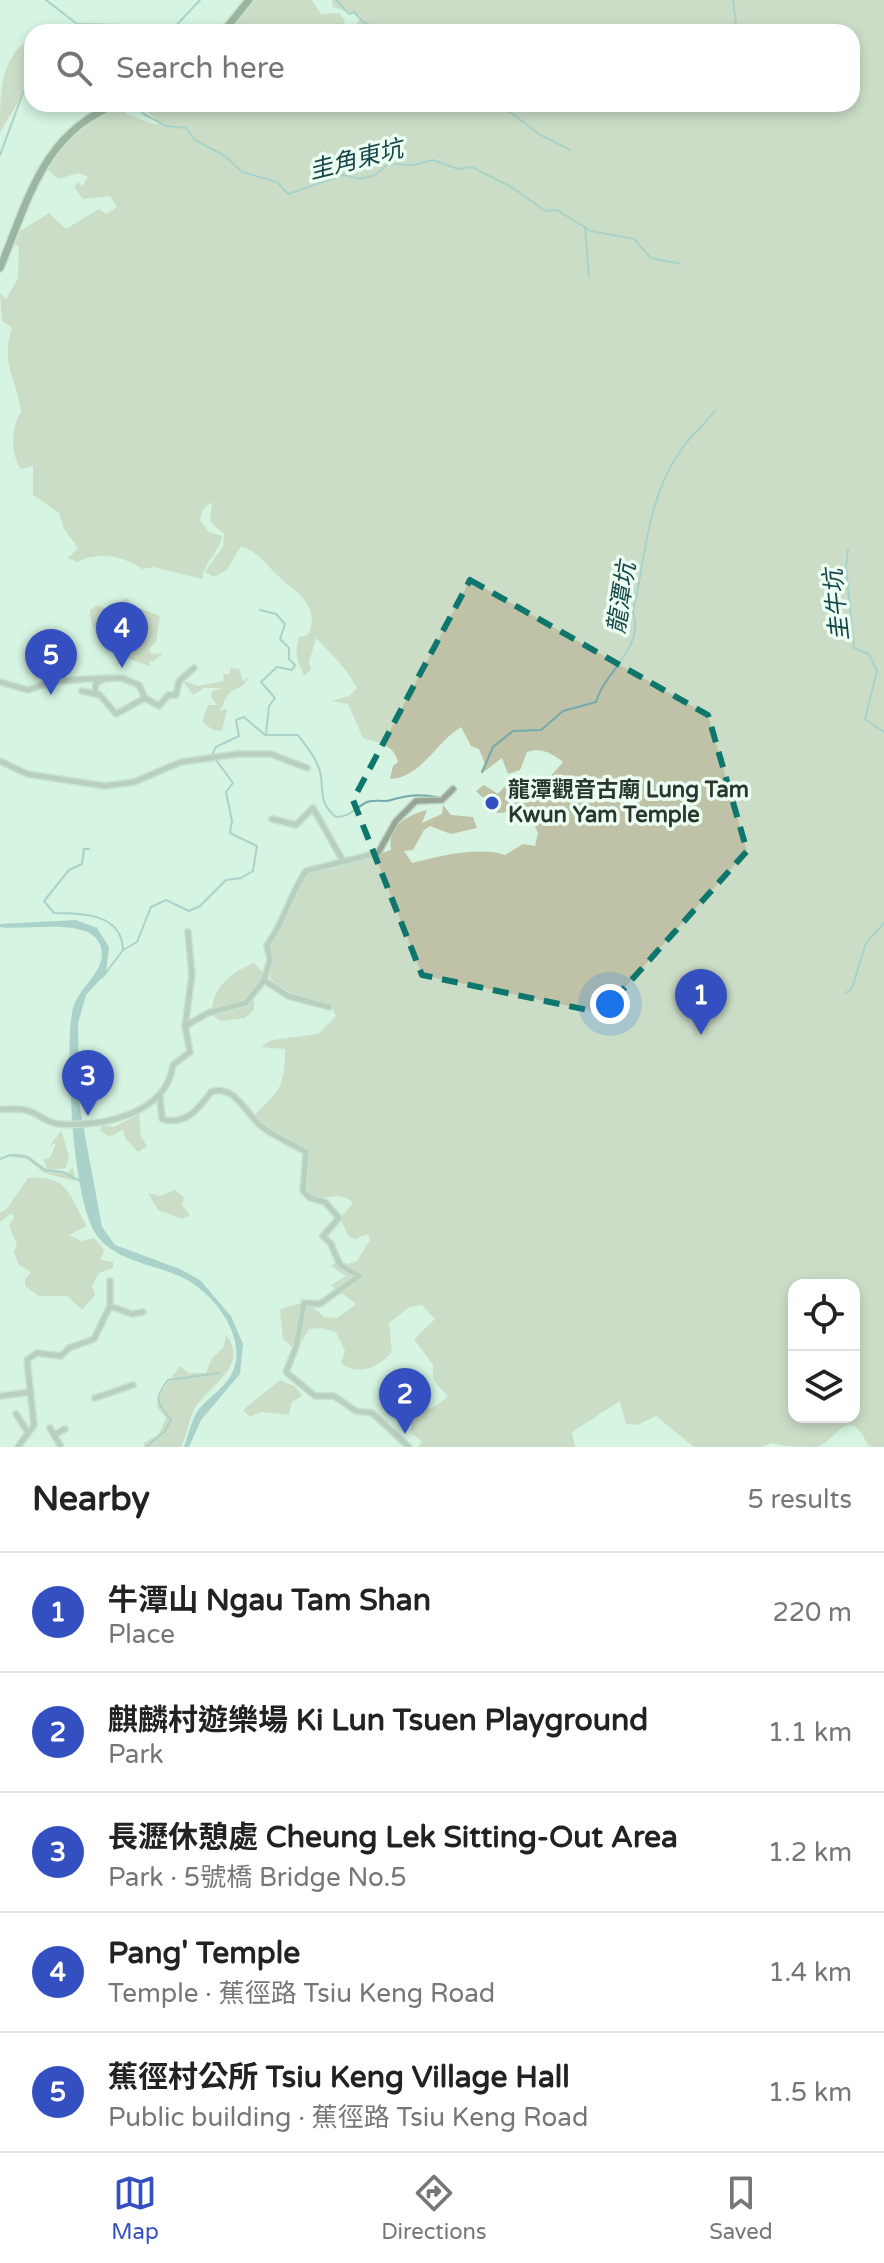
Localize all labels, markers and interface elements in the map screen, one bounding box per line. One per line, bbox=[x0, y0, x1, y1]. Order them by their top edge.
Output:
search box bbox=[24, 24, 860, 112]
icon: search bbox=[52, 46, 96, 90]
text: Search here bbox=[116, 50, 285, 87]
water label: 圭角東坑 bbox=[306, 134, 409, 186]
water label: 龍潭坑 bbox=[602, 557, 642, 636]
water label: 圭牛坑 bbox=[819, 565, 855, 642]
pin: 4 bbox=[96, 602, 148, 668]
pin: 5 bbox=[25, 629, 77, 695]
place label: 龍潭觀音古廟 Lung Tam Kwun Yam Temple bbox=[508, 777, 749, 828]
marker: 龍潭觀音古廟 Lung Tam Kwun Yam Temple bbox=[483, 794, 501, 812]
pin: 1 bbox=[675, 969, 727, 1035]
your location bbox=[590, 984, 630, 1024]
pin: 3 bbox=[62, 1050, 114, 1116]
map controls bbox=[788, 1279, 860, 1423]
button: locate bbox=[788, 1279, 860, 1351]
button: layers bbox=[788, 1351, 860, 1423]
pin: 2 bbox=[379, 1368, 431, 1434]
text: Nearby bbox=[32, 1479, 150, 1520]
text: 5 results bbox=[747, 1484, 852, 1515]
text: 牛潭山 Ngau Tam Shan bbox=[108, 1582, 431, 1619]
text: 1 bbox=[50, 1597, 66, 1628]
text: 220 m bbox=[772, 1597, 852, 1628]
text: Place bbox=[108, 1619, 175, 1650]
text: 麒麟村遊樂場 Ki Lun Tsuen Playground bbox=[108, 1702, 648, 1739]
text: 2 bbox=[50, 1717, 66, 1748]
text: 1.1 km bbox=[768, 1717, 852, 1748]
text: Park bbox=[108, 1739, 164, 1770]
text: 長瀝休憩處 Cheung Lek Sitting-Out Area bbox=[108, 1819, 678, 1856]
text: 3 bbox=[50, 1837, 66, 1868]
text: 1.2 km bbox=[768, 1837, 852, 1868]
text: Park · 5號橋 Bridge No.5 bbox=[108, 1862, 407, 1893]
text: Pang' Temple bbox=[108, 1935, 300, 1972]
text: 4 bbox=[50, 1957, 66, 1988]
text: 1.4 km bbox=[768, 1957, 852, 1988]
text: Temple · 蕉徑路 Tsiu Keng Road bbox=[108, 1978, 495, 2009]
text: 蕉徑村公所 Tsiu Keng Village Hall bbox=[108, 2059, 570, 2096]
text: 5 bbox=[50, 2077, 66, 2108]
text: 1.5 km bbox=[768, 2077, 852, 2108]
text: Public building · 蕉徑路 Tsiu Keng Road bbox=[108, 2102, 588, 2133]
tab: Map bbox=[111, 2171, 159, 2245]
tab: Directions bbox=[381, 2171, 487, 2245]
tab: Saved bbox=[709, 2171, 773, 2245]

